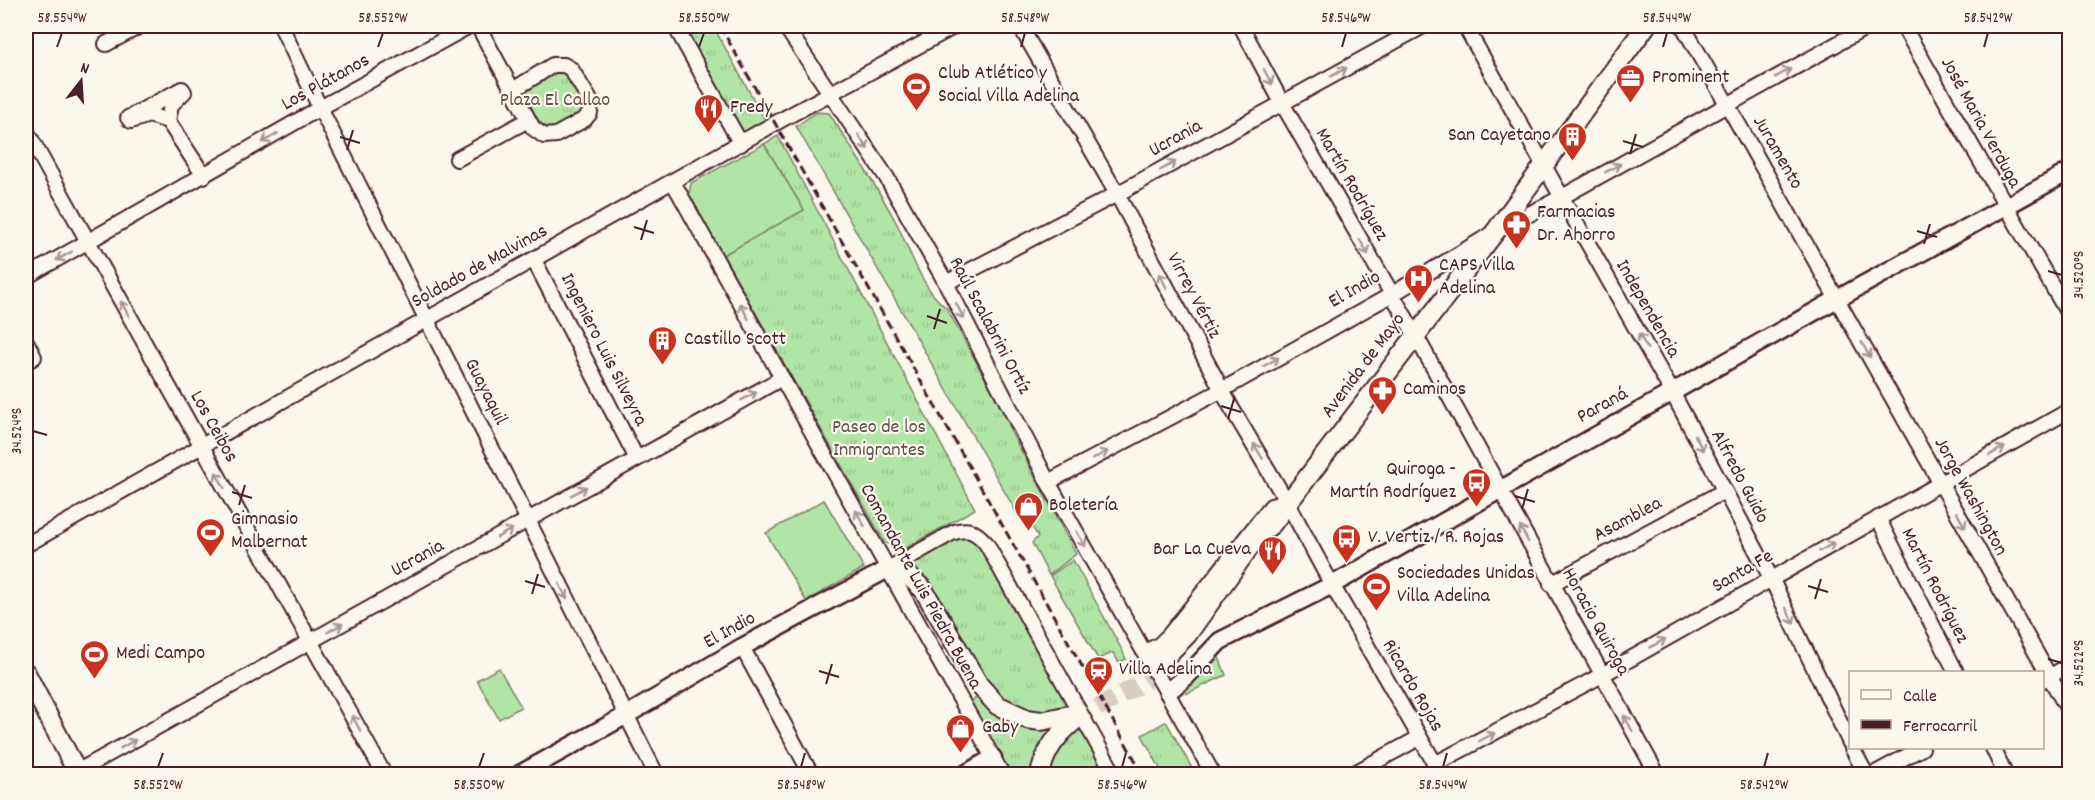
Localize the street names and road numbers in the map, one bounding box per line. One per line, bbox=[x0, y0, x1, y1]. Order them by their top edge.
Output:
street label: Los Plátanos bbox=[277, 47, 375, 119]
street label: José Maria Verduga bbox=[1932, 52, 2028, 194]
street label: Juramento bbox=[1745, 111, 1809, 195]
street label: Ucrania bbox=[1144, 113, 1208, 165]
street label: Martín Rodríguez bbox=[1307, 123, 1395, 247]
street label: Soldado de Malvinas bbox=[407, 218, 553, 316]
street label: Virrey Vértiz bbox=[1159, 248, 1228, 344]
street label: Raúl Scalabrini Ortíz bbox=[941, 252, 1037, 400]
street label: Independencia bbox=[1608, 255, 1687, 364]
street label: El Indio bbox=[1324, 264, 1386, 316]
street label: Ingeniero Luis Silveyra bbox=[552, 269, 654, 432]
street label: Avenida de Mayo bbox=[1315, 308, 1413, 424]
street label: Guayaquil bbox=[456, 354, 514, 430]
street label: Paraná bbox=[1572, 381, 1634, 431]
street label: Los Ceibos bbox=[182, 386, 244, 468]
street label: Alfredo Guido bbox=[1703, 425, 1775, 529]
street label: Jorge Washington bbox=[1926, 433, 2014, 561]
street label: Comandante Luis Piedra Buena bbox=[852, 479, 989, 695]
street label: Asamblea bbox=[1589, 490, 1668, 550]
street label: Martín Rodríguez bbox=[1893, 523, 1975, 649]
street label: Ucrania bbox=[386, 533, 450, 585]
street label: Santa Fe bbox=[1707, 543, 1779, 601]
street label: Horacio Quiroga bbox=[1554, 563, 1637, 682]
street label: El Indio bbox=[699, 605, 761, 657]
street label: Ricardo Rojas bbox=[1374, 634, 1450, 738]

